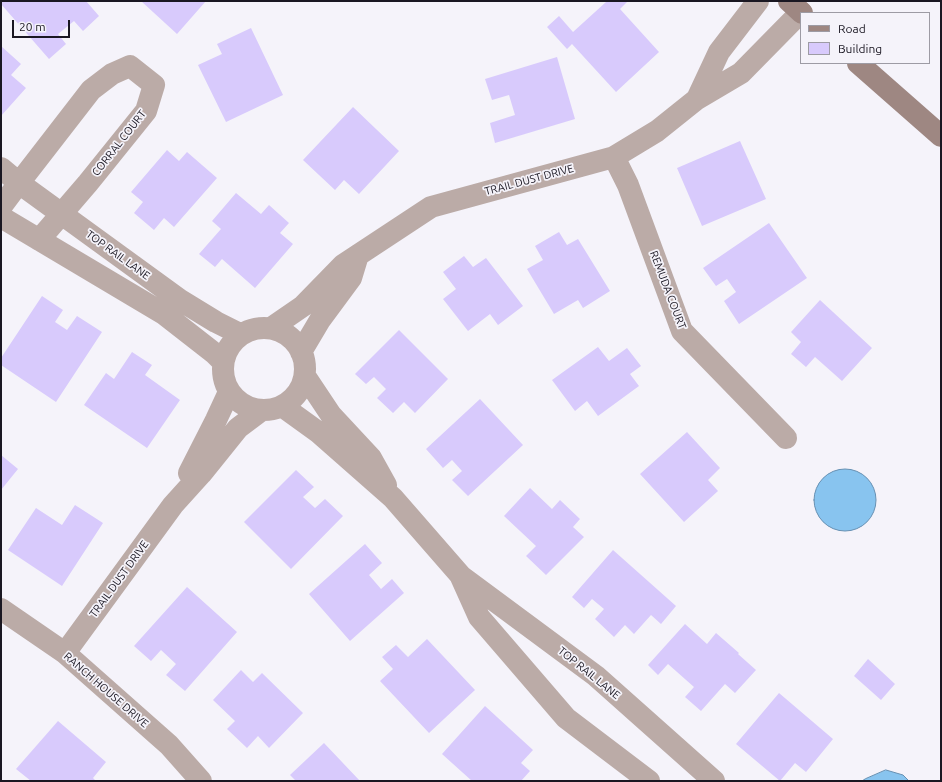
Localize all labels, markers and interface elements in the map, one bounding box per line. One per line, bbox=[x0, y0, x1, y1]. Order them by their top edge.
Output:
scale bar bbox=[14, 12, 72, 38]
legend bbox=[800, 12, 930, 64]
text: 20 m bbox=[19, 20, 46, 33]
text: Road bbox=[838, 22, 866, 35]
text: Building bbox=[838, 42, 882, 55]
street label: CORRAL COURT bbox=[89, 107, 149, 179]
street label: TRAIL DUST DRIVE bbox=[483, 162, 575, 198]
street label: TOP RAIL LANE bbox=[83, 227, 153, 283]
street label: REMUDA COURT bbox=[647, 249, 689, 331]
street label: TRAIL DUST DRIVE bbox=[87, 538, 151, 620]
street label: TOP RAIL LANE bbox=[555, 644, 623, 702]
street label: RANCH HOUSE DRIVE bbox=[61, 650, 151, 730]

